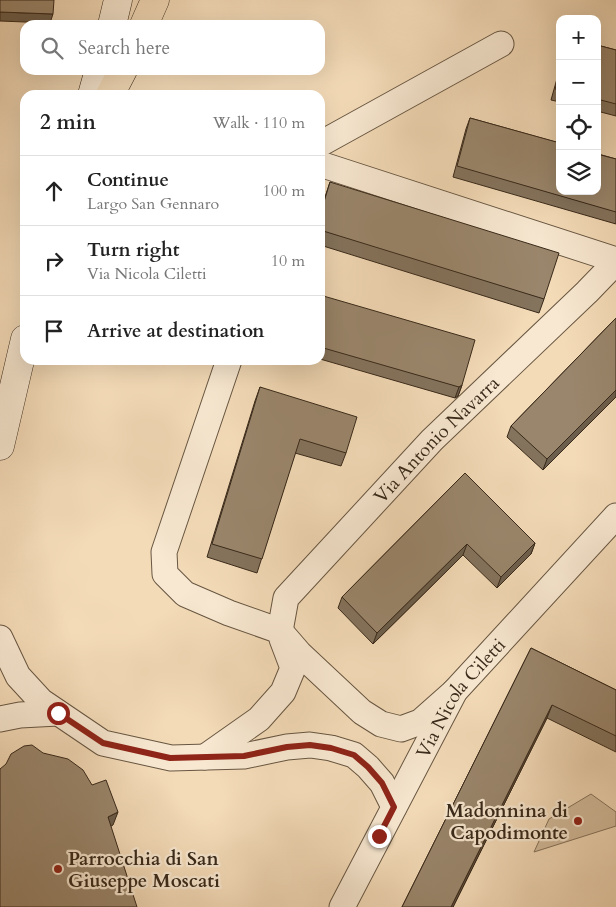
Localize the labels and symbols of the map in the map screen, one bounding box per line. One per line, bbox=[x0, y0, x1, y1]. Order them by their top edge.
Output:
street label: Via Antonio Navarra bbox=[368, 371, 505, 509]
street label: Via Nicola Ciletti bbox=[410, 633, 512, 763]
route start bbox=[47, 702, 70, 725]
place label: Madonnina di Capodimonte bbox=[446, 798, 568, 846]
marker: Madonnina di Capodimonte bbox=[572, 815, 584, 827]
route end bbox=[368, 825, 391, 848]
place label: Parrocchia di San Giuseppe Moscati bbox=[68, 846, 220, 894]
marker: Parrocchia di San Giuseppe Moscati bbox=[52, 863, 64, 875]

